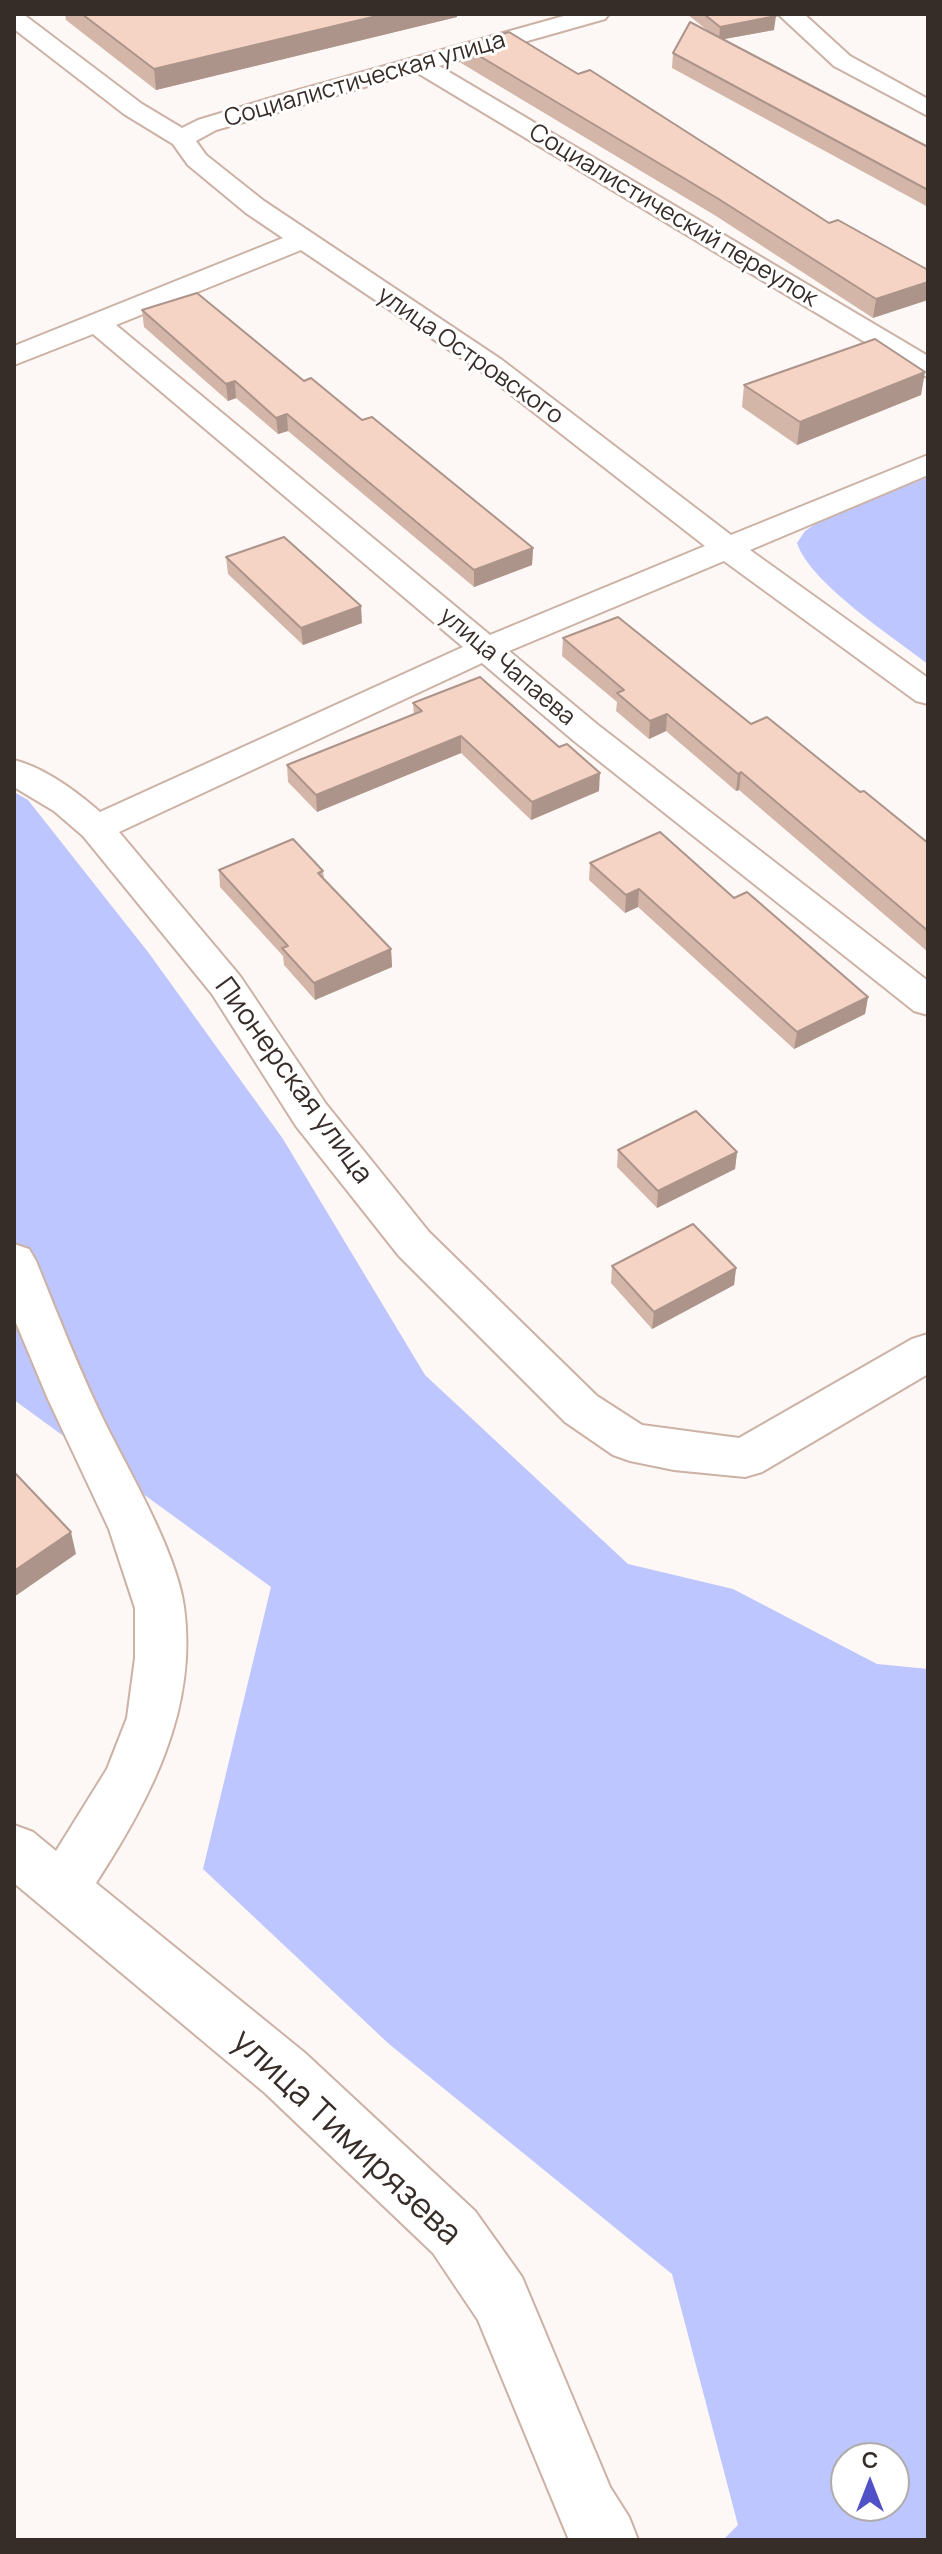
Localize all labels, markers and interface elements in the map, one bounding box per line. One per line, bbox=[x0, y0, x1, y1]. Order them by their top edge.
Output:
street label: Социалистическая улица bbox=[221, 26, 509, 134]
street label: Социалистический переулок bbox=[523, 118, 823, 314]
street label: улица Островского bbox=[371, 281, 569, 431]
street label: улица Чапаева bbox=[433, 602, 581, 732]
street label: Пионерская улица bbox=[207, 971, 379, 1191]
street label: улица Тимирязева bbox=[223, 2021, 469, 2255]
north arrow bbox=[830, 2442, 910, 2522]
text: С bbox=[862, 2445, 878, 2475]

